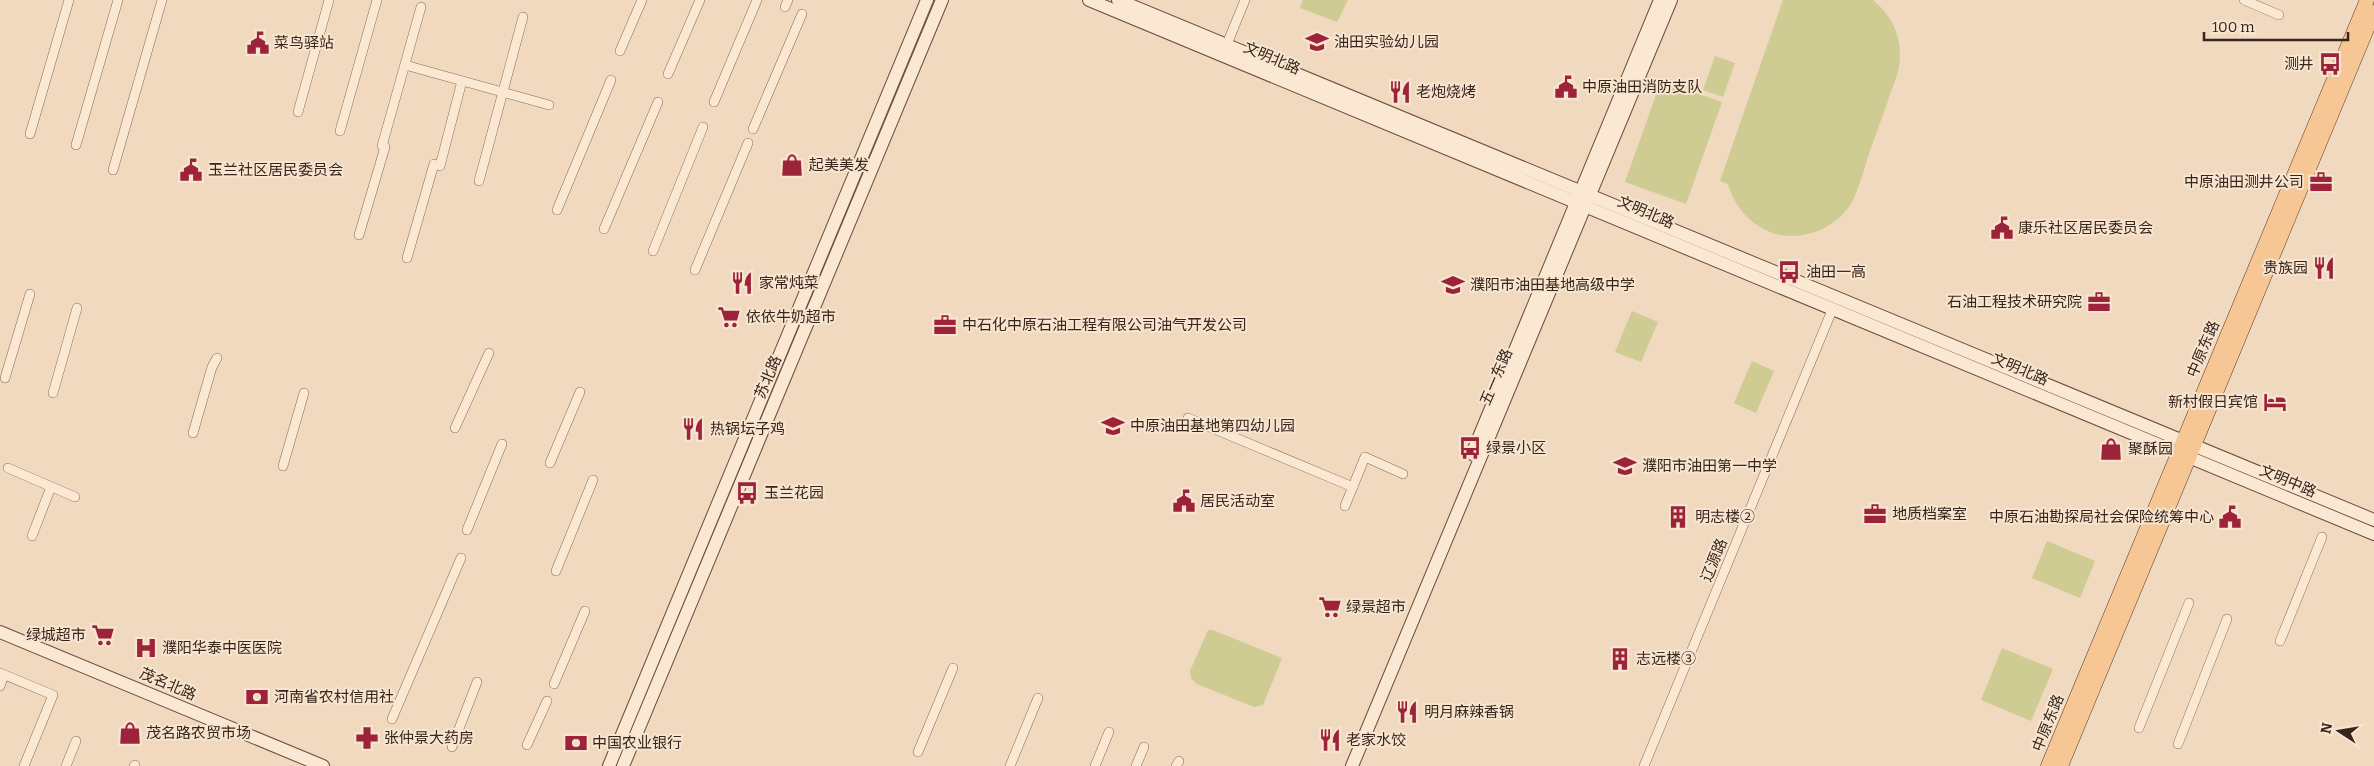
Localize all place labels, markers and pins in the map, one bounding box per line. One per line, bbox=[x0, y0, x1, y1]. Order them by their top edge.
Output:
school or university icon: 油田实验幼儿园 bbox=[1304, 29, 1330, 55]
public building icon: 菜鸟驿站 bbox=[245, 30, 271, 56]
place label: 油田实验幼儿园 bbox=[1334, 33, 1439, 51]
place label: 菜鸟驿站 bbox=[274, 34, 334, 52]
bus stop icon: 测井 bbox=[2317, 51, 2343, 77]
place label: 测井 bbox=[2284, 55, 2314, 73]
public building icon: 中原油田消防支队 bbox=[1553, 74, 1579, 100]
place label: 中原油田消防支队 bbox=[1582, 78, 1702, 96]
restaurant icon: 老炮烧烤 bbox=[1387, 79, 1413, 105]
place label: 老炮烧烤 bbox=[1416, 83, 1476, 101]
shop icon: 起美美发 bbox=[779, 152, 805, 178]
place label: 起美美发 bbox=[808, 156, 869, 174]
public building icon: 玉兰社区居民委员会 bbox=[178, 157, 204, 183]
place label: 玉兰社区居民委员会 bbox=[208, 161, 343, 179]
office icon: 中原油田测井公司 bbox=[2308, 169, 2334, 195]
place label: 中原油田测井公司 bbox=[2184, 173, 2304, 191]
public building icon: 康乐社区居民委员会 bbox=[1989, 215, 2015, 241]
place label: 康乐社区居民委员会 bbox=[2018, 219, 2153, 237]
restaurant icon: 贵族园 bbox=[2311, 255, 2337, 281]
bus stop icon: 油田一高 bbox=[1776, 259, 1802, 285]
place label: 贵族园 bbox=[2263, 259, 2308, 277]
place label: 油田一高 bbox=[1806, 263, 1866, 281]
restaurant icon: 家常炖菜 bbox=[729, 270, 755, 296]
school or university icon: 濮阳市油田基地高级中学 bbox=[1440, 272, 1466, 298]
place label: 家常炖菜 bbox=[759, 274, 819, 292]
place label: 濮阳市油田基地高级中学 bbox=[1470, 276, 1635, 294]
office icon: 石油工程技术研究院 bbox=[2086, 289, 2112, 315]
place label: 石油工程技术研究院 bbox=[1947, 293, 2082, 311]
supermarket icon: 依依牛奶超市 bbox=[716, 304, 742, 330]
place label: 依依牛奶超市 bbox=[746, 308, 836, 326]
office icon: 中石化中原石油工程有限公司油气开发公司 bbox=[932, 312, 958, 338]
place label: 中石化中原石油工程有限公司油气开发公司 bbox=[962, 316, 1247, 334]
hotel icon: 新村假日宾馆 bbox=[2262, 389, 2288, 415]
place label: 新村假日宾馆 bbox=[2168, 393, 2258, 411]
school or university icon: 中原油田基地第四幼儿园 bbox=[1100, 413, 1126, 439]
restaurant icon: 热锅坛子鸡 bbox=[680, 416, 706, 442]
place label: 中原油田基地第四幼儿园 bbox=[1130, 417, 1295, 435]
place label: 热锅坛子鸡 bbox=[710, 420, 785, 438]
bus stop icon: 绿景小区 bbox=[1457, 435, 1483, 461]
shop icon: 聚酥园 bbox=[2098, 436, 2124, 462]
place label: 绿景小区 bbox=[1486, 439, 1546, 457]
place label: 聚酥园 bbox=[2128, 440, 2173, 458]
school or university icon: 濮阳市油田第一中学 bbox=[1612, 453, 1638, 479]
place label: 濮阳市油田第一中学 bbox=[1642, 457, 1777, 475]
bus stop icon: 玉兰花园 bbox=[734, 480, 760, 506]
place label: 玉兰花园 bbox=[764, 484, 824, 502]
public building icon: 居民活动室 bbox=[1171, 488, 1197, 514]
place label: 居民活动室 bbox=[1200, 492, 1275, 510]
office icon: 地质档案室 bbox=[1862, 501, 1888, 527]
building icon: 明志楼② bbox=[1665, 504, 1691, 530]
public building icon: 中原石油勘探局社会保险统筹中心 bbox=[2217, 504, 2243, 530]
place label: 地质档案室 bbox=[1892, 505, 1967, 523]
place label: 明志楼② bbox=[1695, 508, 1755, 526]
place label: 中原石油勘探局社会保险统筹中心 bbox=[1989, 508, 2214, 526]
supermarket icon: 绿景超市 bbox=[1317, 594, 1343, 620]
place label: 绿景超市 bbox=[1346, 598, 1406, 616]
supermarket icon: 绿城超市 bbox=[90, 622, 116, 648]
place label: 绿城超市 bbox=[26, 626, 86, 644]
hospital icon: 濮阳华泰中医医院 bbox=[133, 635, 159, 661]
place label: 濮阳华泰中医医院 bbox=[162, 639, 282, 657]
building icon: 志远楼③ bbox=[1607, 646, 1633, 672]
place label: 志远楼③ bbox=[1636, 650, 1696, 668]
bank icon: 河南省农村信用社 bbox=[244, 684, 270, 710]
place label: 河南省农村信用社 bbox=[274, 688, 394, 706]
restaurant icon: 明月麻辣香锅 bbox=[1394, 699, 1420, 725]
place label: 明月麻辣香锅 bbox=[1424, 703, 1514, 721]
shop icon: 茂名路农贸市场 bbox=[117, 720, 143, 746]
place label: 茂名路农贸市场 bbox=[146, 724, 251, 742]
pharmacy icon: 张仲景大药房 bbox=[354, 725, 380, 751]
restaurant icon: 老家水饺 bbox=[1317, 727, 1343, 753]
place label: 张仲景大药房 bbox=[384, 729, 474, 747]
bank icon: 中国农业银行 bbox=[563, 730, 589, 756]
place label: 老家水饺 bbox=[1346, 731, 1406, 749]
place label: 中国农业银行 bbox=[592, 734, 682, 752]

